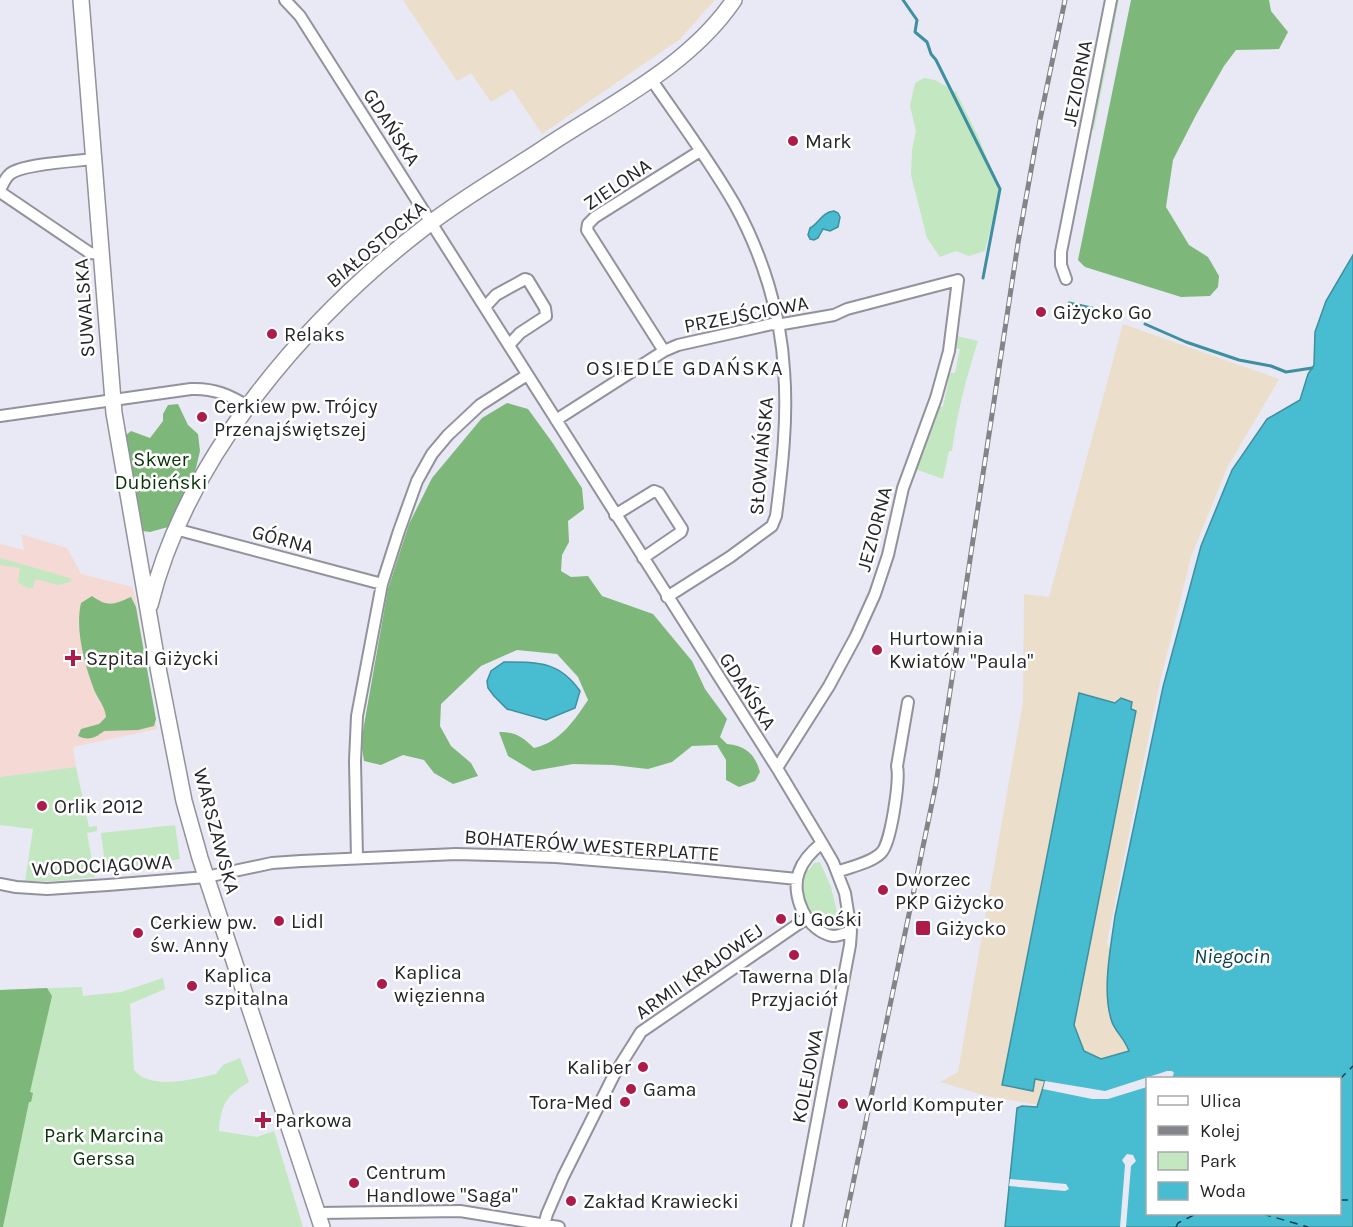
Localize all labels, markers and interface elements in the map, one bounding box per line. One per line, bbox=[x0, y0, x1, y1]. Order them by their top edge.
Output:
street label: JEZIORNA bbox=[1058, 38, 1097, 128]
street label: GDAŃSKA bbox=[358, 84, 426, 170]
place label: Mark bbox=[805, 130, 851, 153]
marker: Mark bbox=[786, 134, 800, 148]
street label: ZIELONA bbox=[579, 154, 655, 215]
street label: BIAŁOSTOCKA bbox=[322, 196, 431, 293]
street label: SUWALSKA bbox=[70, 258, 99, 358]
street label: PRZEJŚCIOWA bbox=[682, 290, 810, 338]
place label: Giżycko Go bbox=[1053, 301, 1152, 324]
marker: Giżycko Go bbox=[1034, 305, 1048, 319]
place label: Relaks bbox=[284, 323, 345, 346]
marker: Relaks bbox=[265, 327, 279, 341]
district label: OSIEDLE GDAŃSKA bbox=[586, 356, 784, 380]
place label: Cerkiew pw. Trójcy Przenajświętszej bbox=[214, 395, 378, 441]
street label: SŁOWIAŃSKA bbox=[744, 396, 778, 516]
marker: Cerkiew pw. Trójcy Przenajświętszej bbox=[195, 410, 209, 424]
park label: Skwer Dubieński bbox=[114, 448, 208, 494]
street label: JEZIORNA bbox=[852, 484, 897, 574]
street label: GÓRNA bbox=[249, 519, 317, 559]
place label: Hurtownia Kwiatów "Paula" bbox=[889, 627, 1033, 673]
marker: Hurtownia Kwiatów "Paula" bbox=[870, 643, 884, 657]
place label: Szpital Giżycki bbox=[86, 647, 219, 670]
street label: GDAŃSKA bbox=[714, 648, 782, 734]
marker: Szpital Giżycki bbox=[64, 649, 82, 667]
street label: WARSZAWSKA bbox=[189, 766, 244, 897]
place label: Orlik 2012 bbox=[54, 795, 143, 818]
marker: Orlik 2012 bbox=[35, 799, 49, 813]
street label: BOHATERÓW WESTERPLATTE bbox=[464, 824, 720, 866]
street label: WODOCIĄGOWA bbox=[31, 850, 173, 881]
place label: Dworzec PKP Giżycko bbox=[895, 868, 1004, 914]
marker: Dworzec PKP Giżycko bbox=[876, 883, 890, 897]
place label: U Gośki bbox=[793, 908, 862, 931]
place label: Lidl bbox=[291, 910, 324, 933]
place label: Cerkiew pw. św. Anny bbox=[150, 911, 256, 957]
marker: U Gośki bbox=[774, 912, 788, 926]
marker: Lidl bbox=[272, 914, 286, 928]
place label: Giżycko bbox=[936, 917, 1006, 940]
street label: ARMII KRAJOWEJ bbox=[631, 919, 768, 1024]
marker: Giżycko bbox=[914, 919, 932, 937]
marker: Cerkiew pw. św. Anny bbox=[131, 926, 145, 940]
water label: Niegocin bbox=[1194, 944, 1270, 968]
marker: Tawerna Dla Przyjaciół bbox=[787, 948, 801, 962]
place label: Kaplica więzienna bbox=[394, 961, 486, 1007]
place label: Kaplica szpitalna bbox=[204, 964, 289, 1010]
place label: Tawerna Dla Przyjaciół bbox=[740, 965, 848, 1011]
marker: Kaplica więzienna bbox=[375, 977, 389, 991]
marker: Kaplica szpitalna bbox=[185, 979, 199, 993]
street label: KOLEJOWA bbox=[787, 1027, 828, 1125]
place label: Kaliber bbox=[567, 1056, 632, 1079]
marker: Kaliber bbox=[636, 1060, 650, 1074]
legend bbox=[1146, 1077, 1341, 1215]
place label: Gama bbox=[643, 1078, 697, 1101]
marker: Gama bbox=[624, 1082, 638, 1096]
text: Ulica bbox=[1200, 1090, 1241, 1112]
place label: Tora-Med bbox=[529, 1091, 613, 1114]
place label: World Komputer bbox=[855, 1093, 1004, 1116]
marker: Tora-Med bbox=[618, 1095, 632, 1109]
marker: World Komputer bbox=[836, 1097, 850, 1111]
place label: Parkowa bbox=[275, 1109, 352, 1132]
marker: Parkowa bbox=[256, 1113, 270, 1127]
text: Kolej bbox=[1200, 1120, 1241, 1142]
park label: Park Marcina Gerssa bbox=[44, 1124, 164, 1170]
text: Park bbox=[1200, 1150, 1237, 1172]
place label: Centrum Handlowe "Saga" bbox=[366, 1161, 518, 1207]
marker: Centrum Handlowe "Saga" bbox=[347, 1176, 361, 1190]
text: Woda bbox=[1200, 1180, 1246, 1202]
place label: Zakład Krawiecki bbox=[583, 1190, 739, 1213]
marker: Zakład Krawiecki bbox=[564, 1194, 578, 1208]

